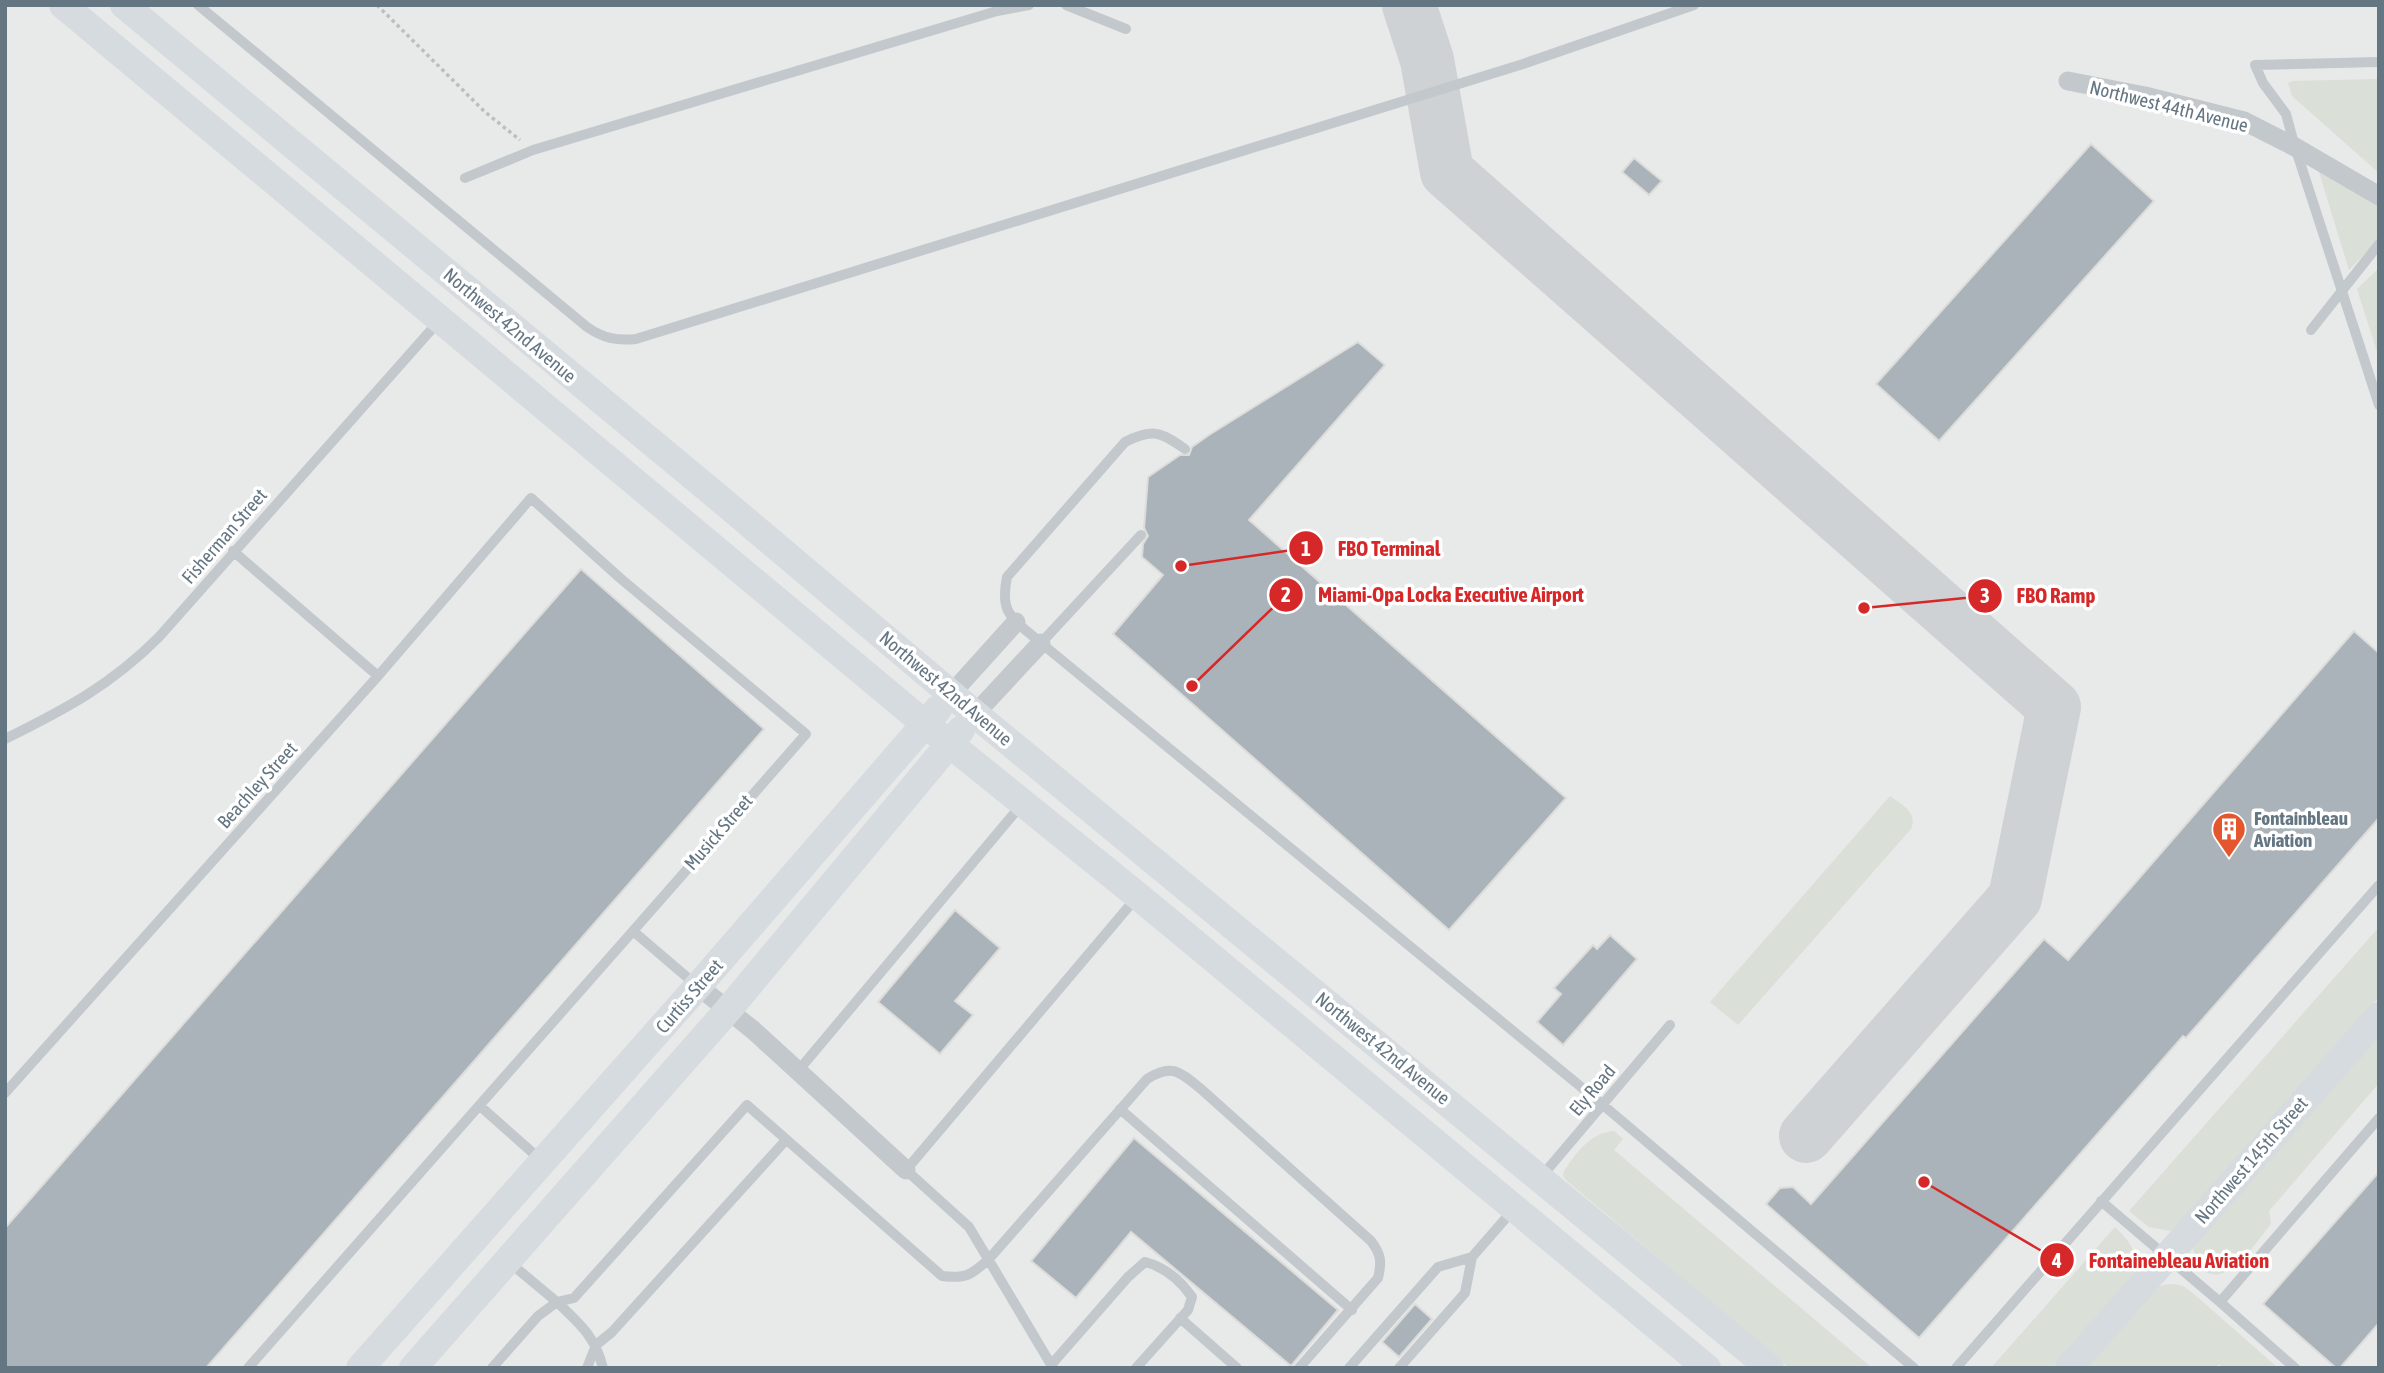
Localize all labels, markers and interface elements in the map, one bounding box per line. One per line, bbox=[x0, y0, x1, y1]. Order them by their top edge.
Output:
street label: Northwest 44th Avenue bbox=[2087, 76, 2251, 136]
street label: Northwest 42nd Avenue bbox=[439, 263, 581, 387]
street label: Fisherman Street bbox=[177, 484, 271, 588]
callout: FBO Terminal bbox=[1289, 527, 1455, 569]
text: 1 bbox=[1301, 536, 1311, 560]
text: FBO Terminal bbox=[1338, 536, 1441, 560]
callout: Miami-Opa Locka Executive Airport bbox=[1269, 574, 1597, 616]
callout: FBO Ramp bbox=[1968, 575, 2110, 617]
text: 2 bbox=[1281, 582, 1291, 606]
text: Miami-Opa Locka Executive Airport bbox=[1318, 582, 1584, 606]
text: 3 bbox=[1980, 583, 1990, 607]
text: FBO Ramp bbox=[2017, 583, 2095, 607]
street label: Northwest 42nd Avenue bbox=[875, 626, 1017, 750]
street label: Beachley Street bbox=[213, 737, 301, 833]
street label: Musick Street bbox=[679, 790, 757, 874]
place label: Fontainbleau Aviation bbox=[2253, 807, 2348, 851]
building icon: Fontainbleau Aviation bbox=[2210, 810, 2248, 859]
street label: Curtiss Street bbox=[651, 955, 727, 1037]
street label: Northwest 42nd Avenue bbox=[1312, 987, 1454, 1109]
street label: Ely Road bbox=[1564, 1060, 1620, 1120]
street label: Northwest 145th Street bbox=[2190, 1092, 2312, 1228]
callout: Fontainebleau Aviation bbox=[2040, 1239, 2283, 1281]
text: 4 bbox=[2051, 1248, 2062, 1272]
text: Fontainebleau Aviation bbox=[2089, 1248, 2269, 1272]

